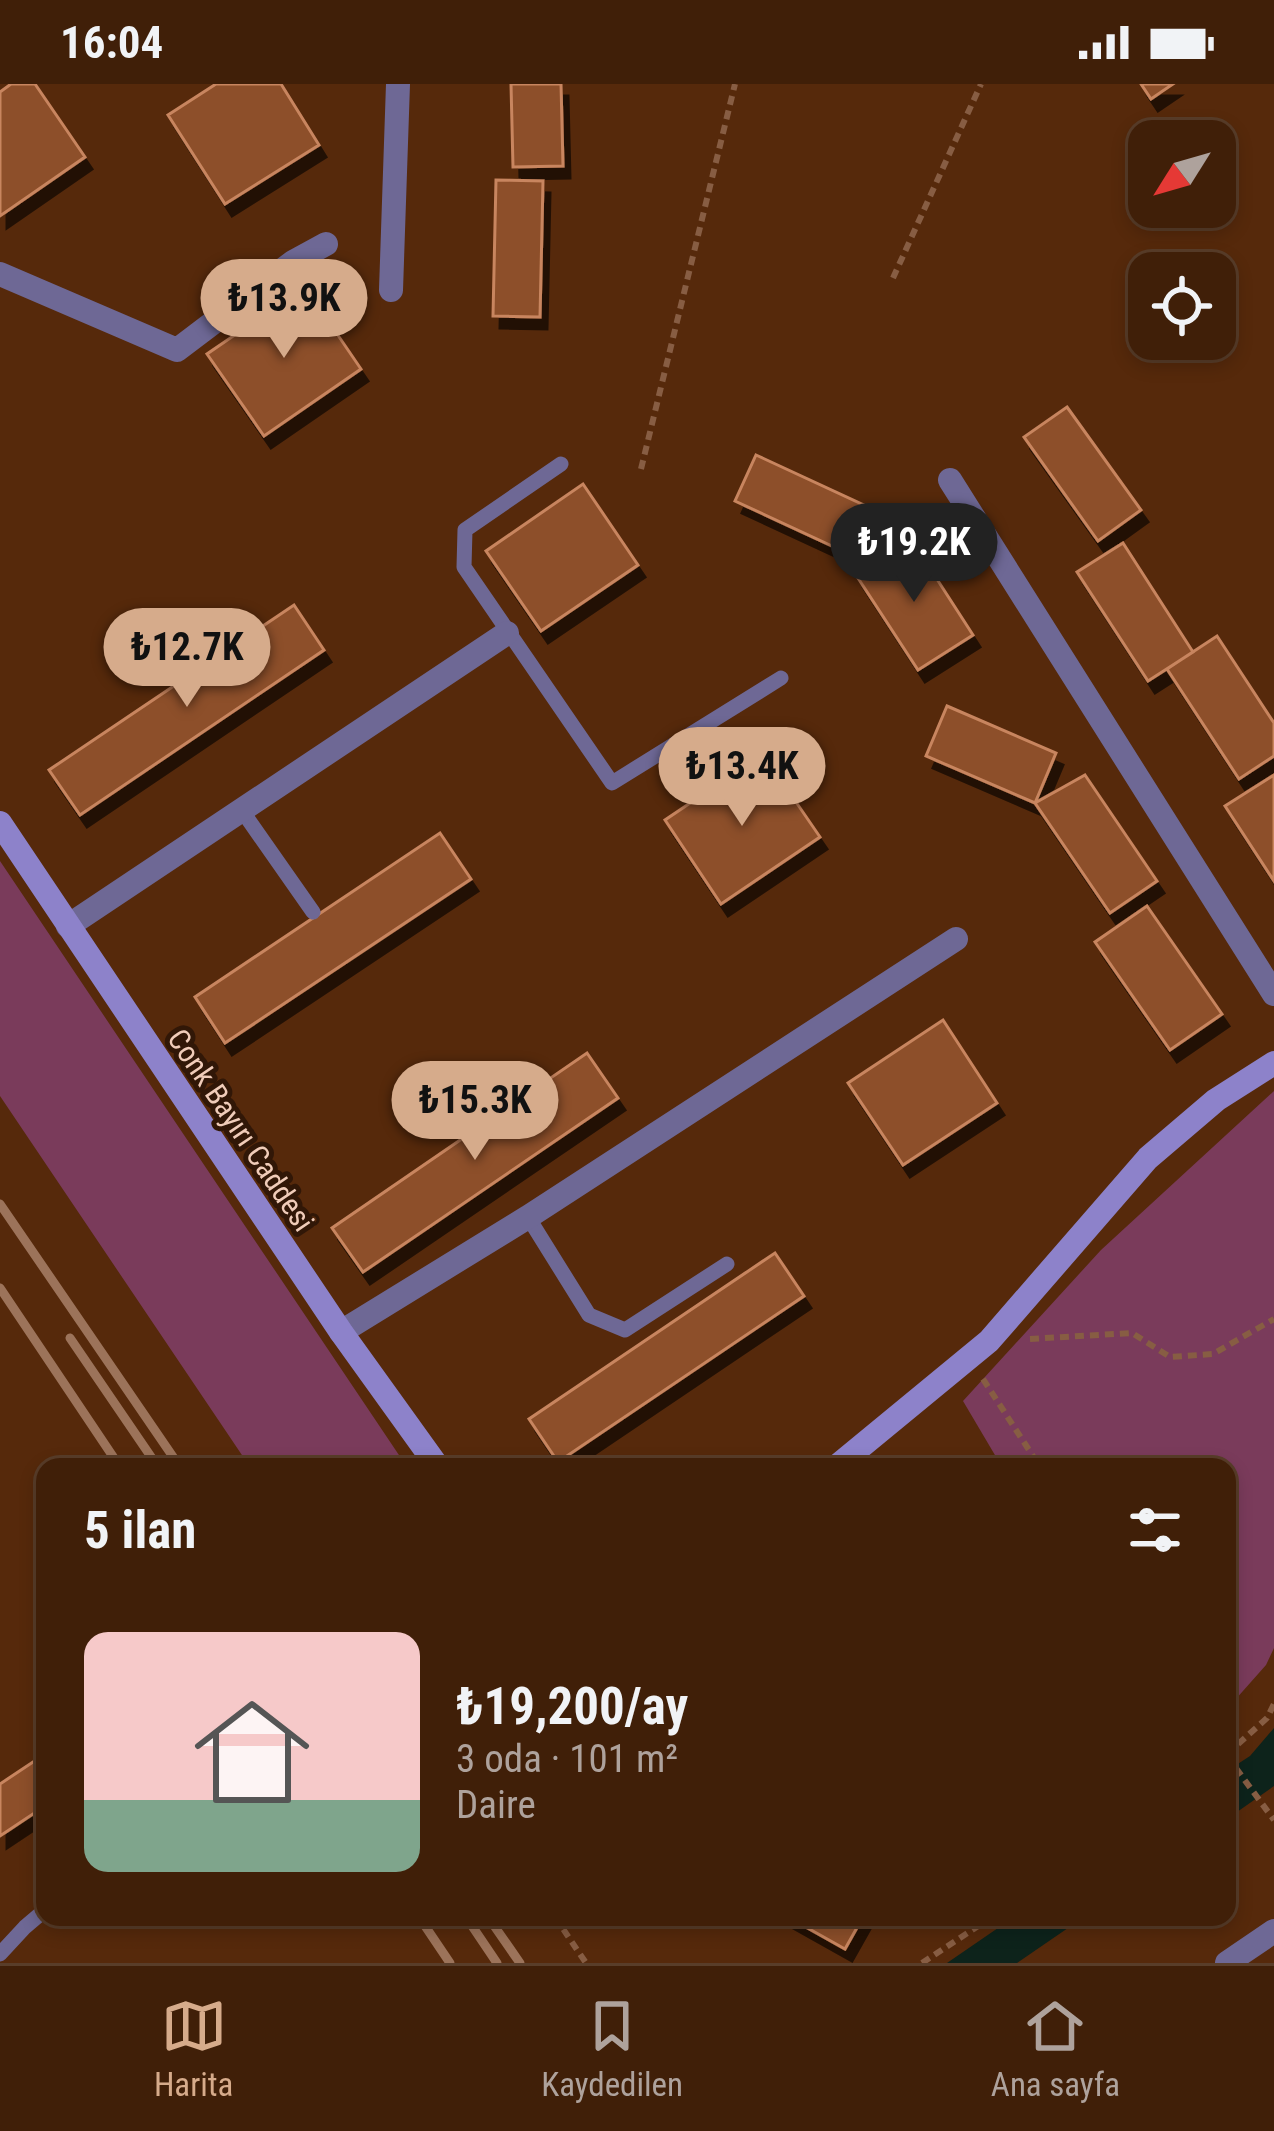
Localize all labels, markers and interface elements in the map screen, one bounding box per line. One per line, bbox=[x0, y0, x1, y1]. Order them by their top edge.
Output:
text: 16:04 bbox=[60, 16, 163, 69]
north arrow bbox=[1128, 120, 1236, 228]
map controls bbox=[1128, 120, 1236, 360]
button: locate bbox=[1128, 252, 1236, 360]
pin: ₺13.9K bbox=[186, 259, 382, 361]
text: ₺13.9K bbox=[227, 275, 341, 321]
pin: ₺19.2K bbox=[816, 503, 1012, 605]
text: ₺19.2K bbox=[857, 519, 971, 565]
pin: ₺12.7K bbox=[89, 608, 285, 710]
text: ₺12.7K bbox=[130, 624, 244, 670]
pin: ₺13.4K bbox=[644, 727, 840, 829]
text: ₺13.4K bbox=[685, 743, 799, 789]
street label: Conk Bayırı Caddesi bbox=[161, 1022, 321, 1238]
pin: ₺15.3K bbox=[377, 1061, 573, 1163]
text: ₺15.3K bbox=[418, 1077, 532, 1123]
icon: filters bbox=[1122, 1497, 1188, 1563]
text: 5 ilan bbox=[84, 1501, 196, 1560]
text: ₺19,200/ay bbox=[456, 1677, 688, 1736]
icon: home bbox=[180, 1680, 324, 1824]
text: 3 oda · 101 m² bbox=[456, 1736, 678, 1782]
text: Daire bbox=[456, 1782, 536, 1828]
tab: Harita bbox=[154, 1993, 233, 2104]
tab: Kaydedilen bbox=[541, 1993, 683, 2104]
tab: Ana sayfa bbox=[991, 1993, 1120, 2104]

